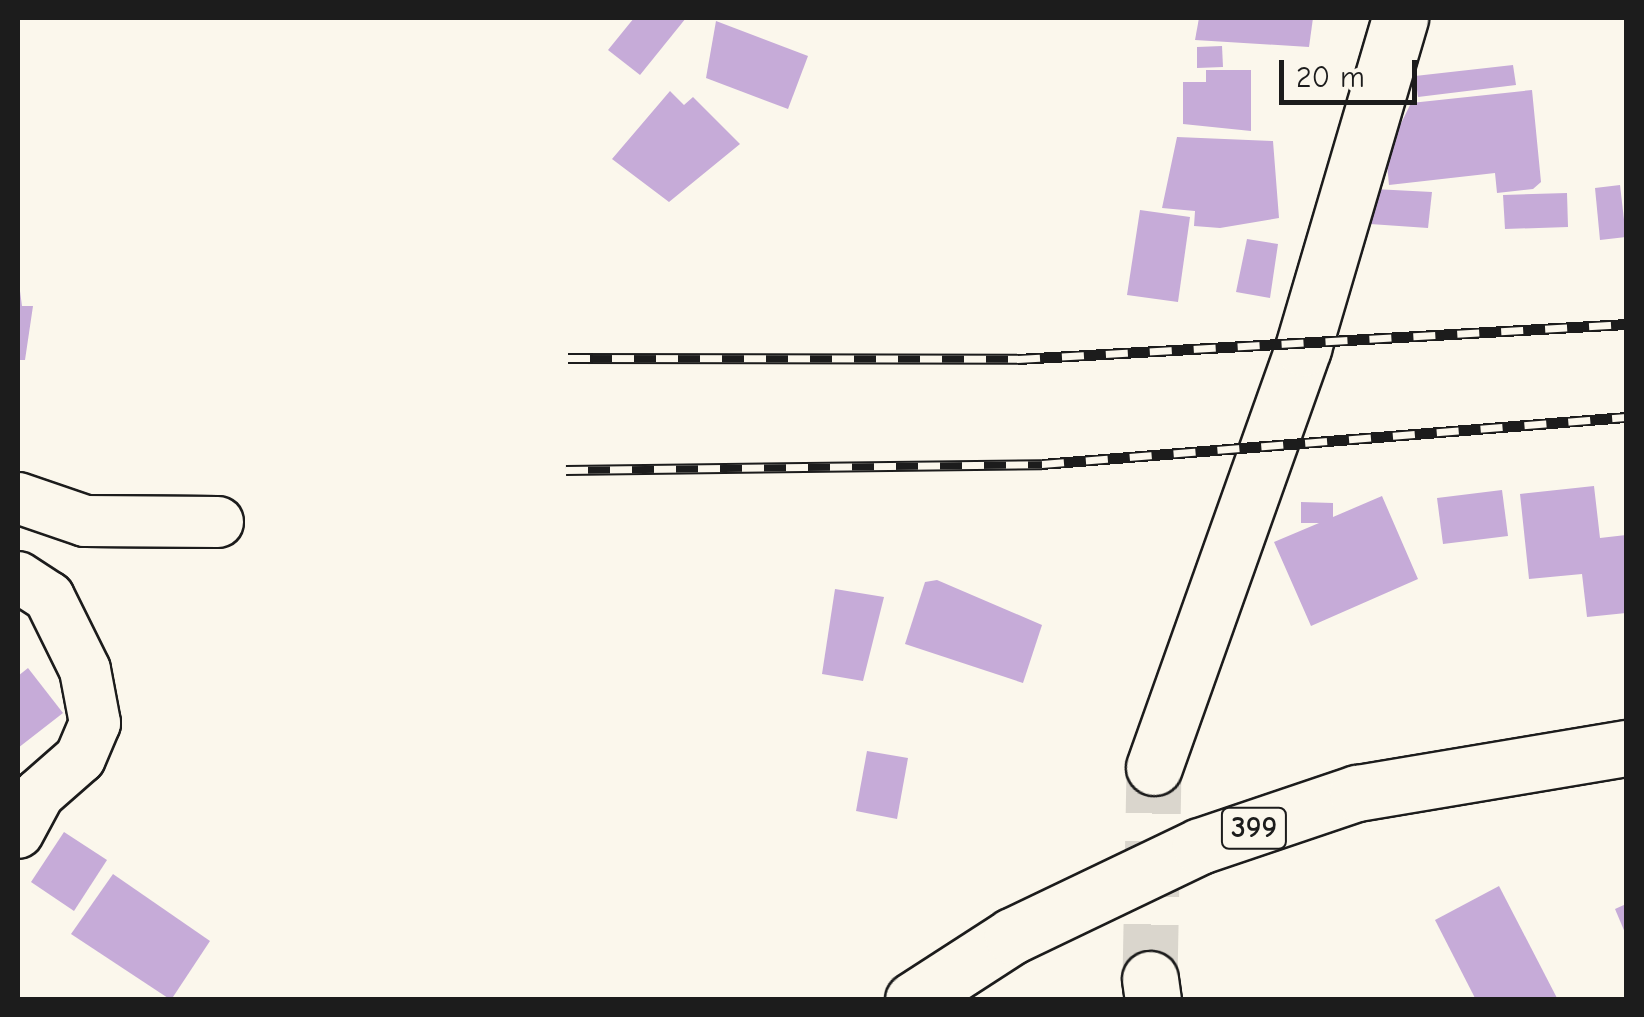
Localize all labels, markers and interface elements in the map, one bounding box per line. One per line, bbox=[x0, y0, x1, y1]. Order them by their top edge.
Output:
scale bar bbox=[1284, 40, 1422, 102]
text: 20 m bbox=[1296, 60, 1365, 95]
road number: 399 bbox=[1219, 803, 1289, 853]

